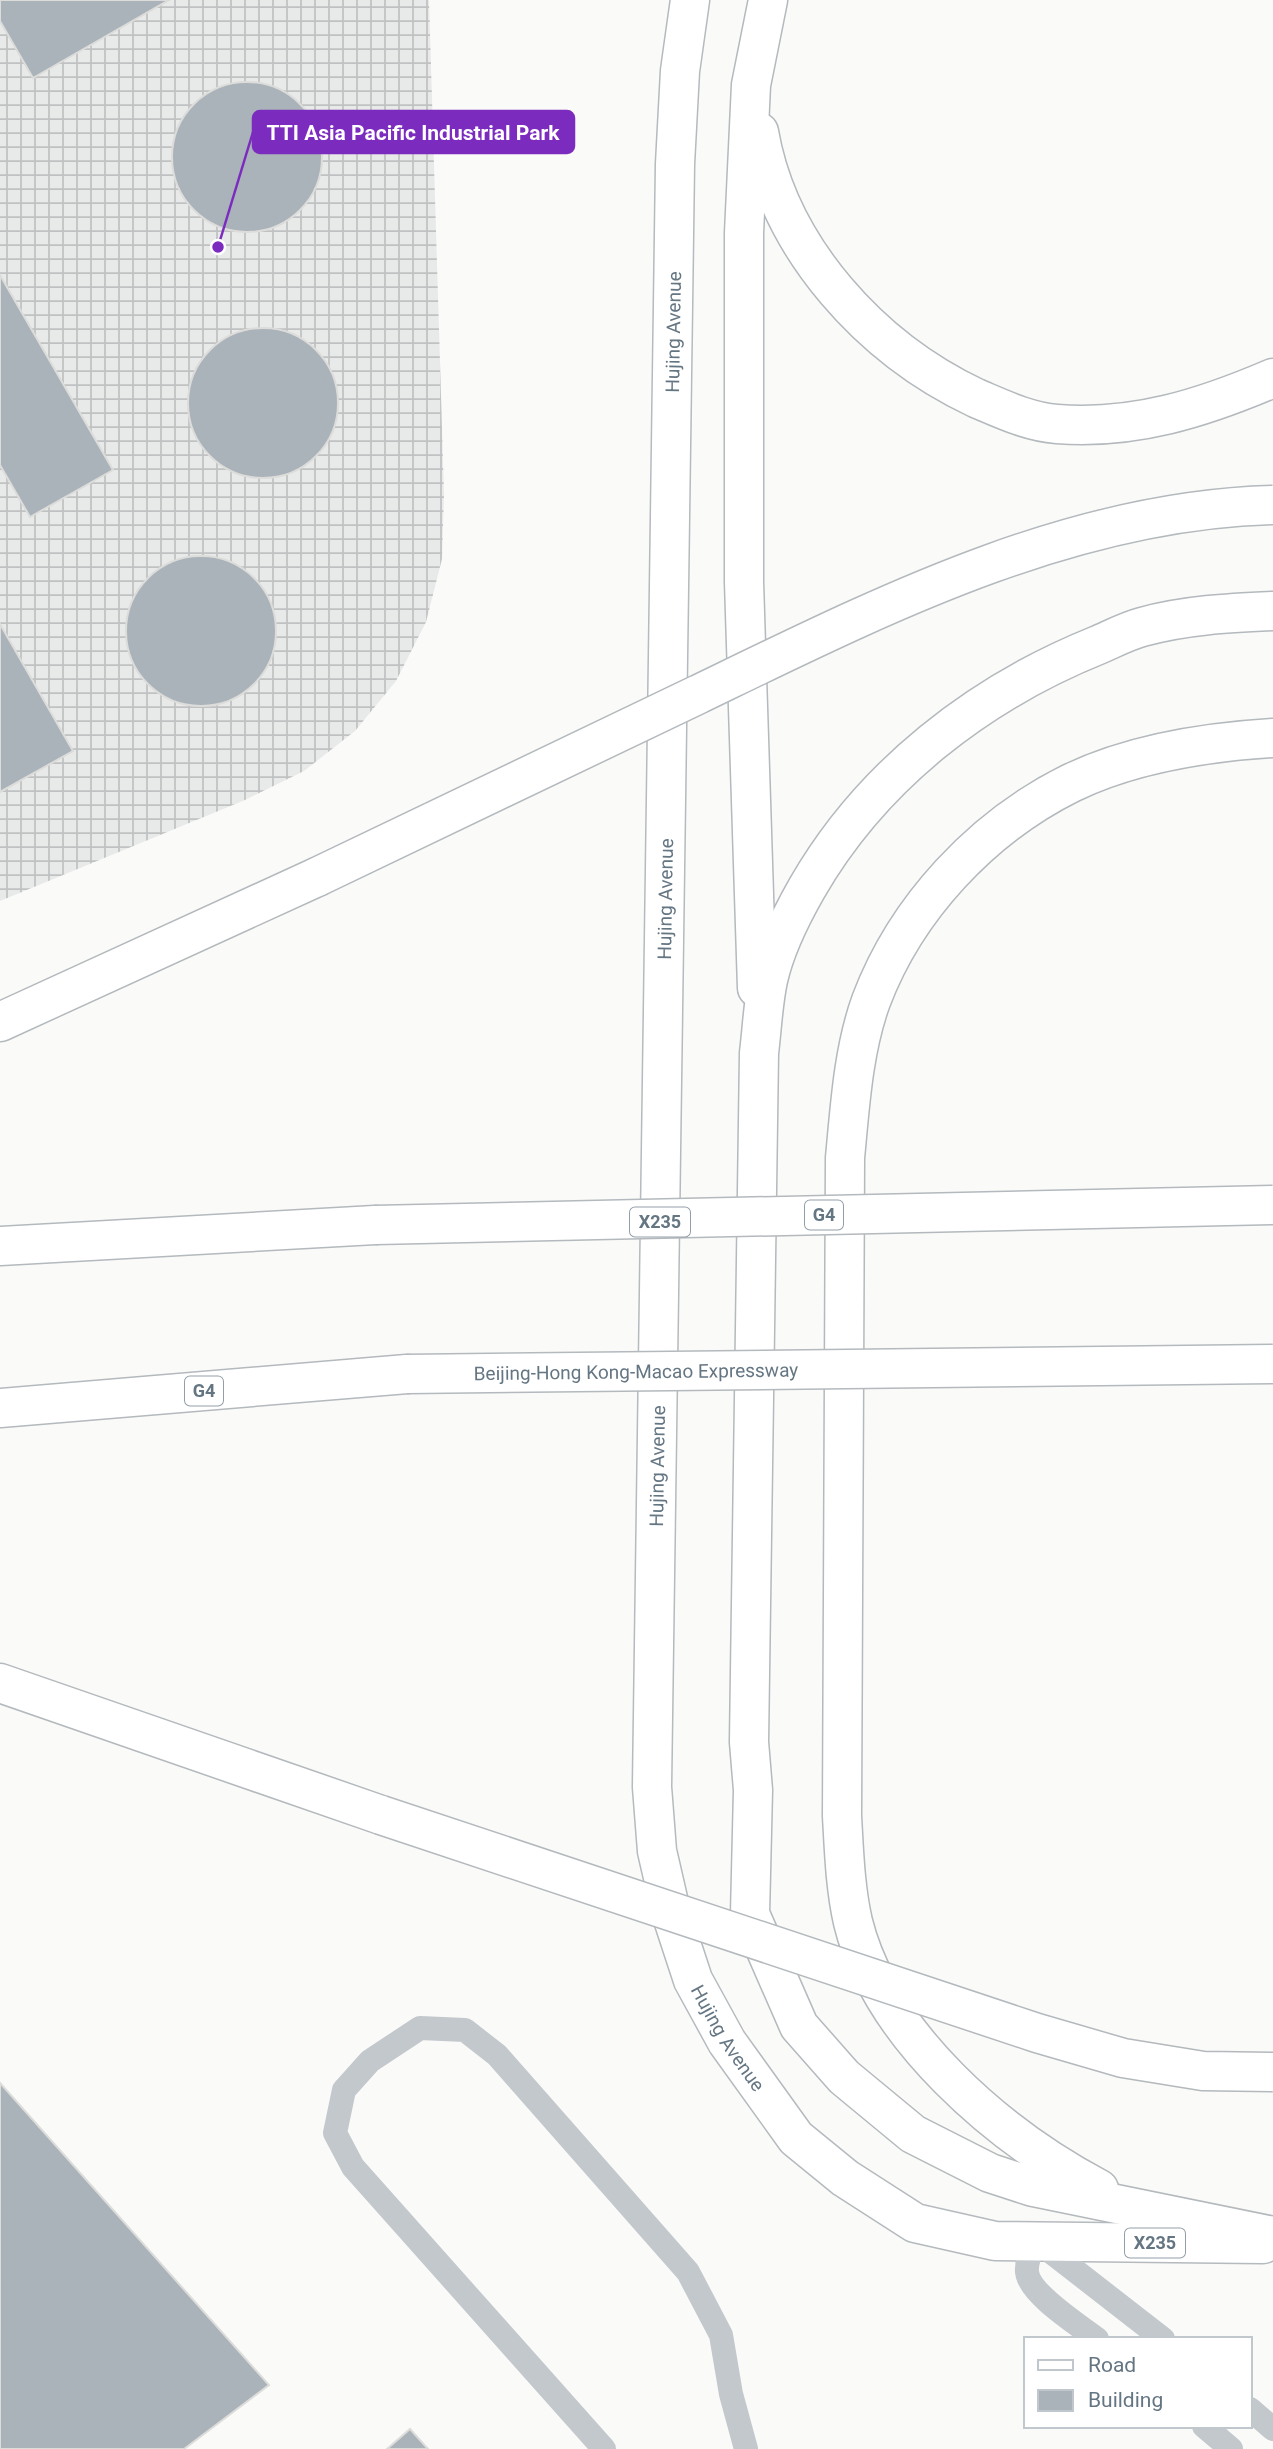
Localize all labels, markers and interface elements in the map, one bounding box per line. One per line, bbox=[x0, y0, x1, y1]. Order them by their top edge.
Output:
callout: TTI Asia Pacific Industrial Park bbox=[253, 111, 574, 153]
text: TTI Asia Pacific Industrial Park bbox=[267, 121, 560, 145]
street label: Hujing Avenue bbox=[661, 271, 686, 393]
street label: Hujing Avenue bbox=[653, 838, 678, 960]
road number: G4 bbox=[805, 1200, 843, 1230]
road number: X235 bbox=[630, 1208, 690, 1237]
street label: Beijing-Hong Kong-Macao Expressway bbox=[474, 1358, 798, 1385]
road number: G4 bbox=[185, 1376, 223, 1406]
street label: Hujing Avenue bbox=[645, 1405, 670, 1527]
street label: Hujing Avenue bbox=[686, 1981, 770, 2096]
road number: X235 bbox=[1125, 2228, 1185, 2258]
legend bbox=[1024, 2337, 1252, 2428]
text: Road bbox=[1088, 2353, 1136, 2377]
text: Building bbox=[1088, 2388, 1163, 2412]

